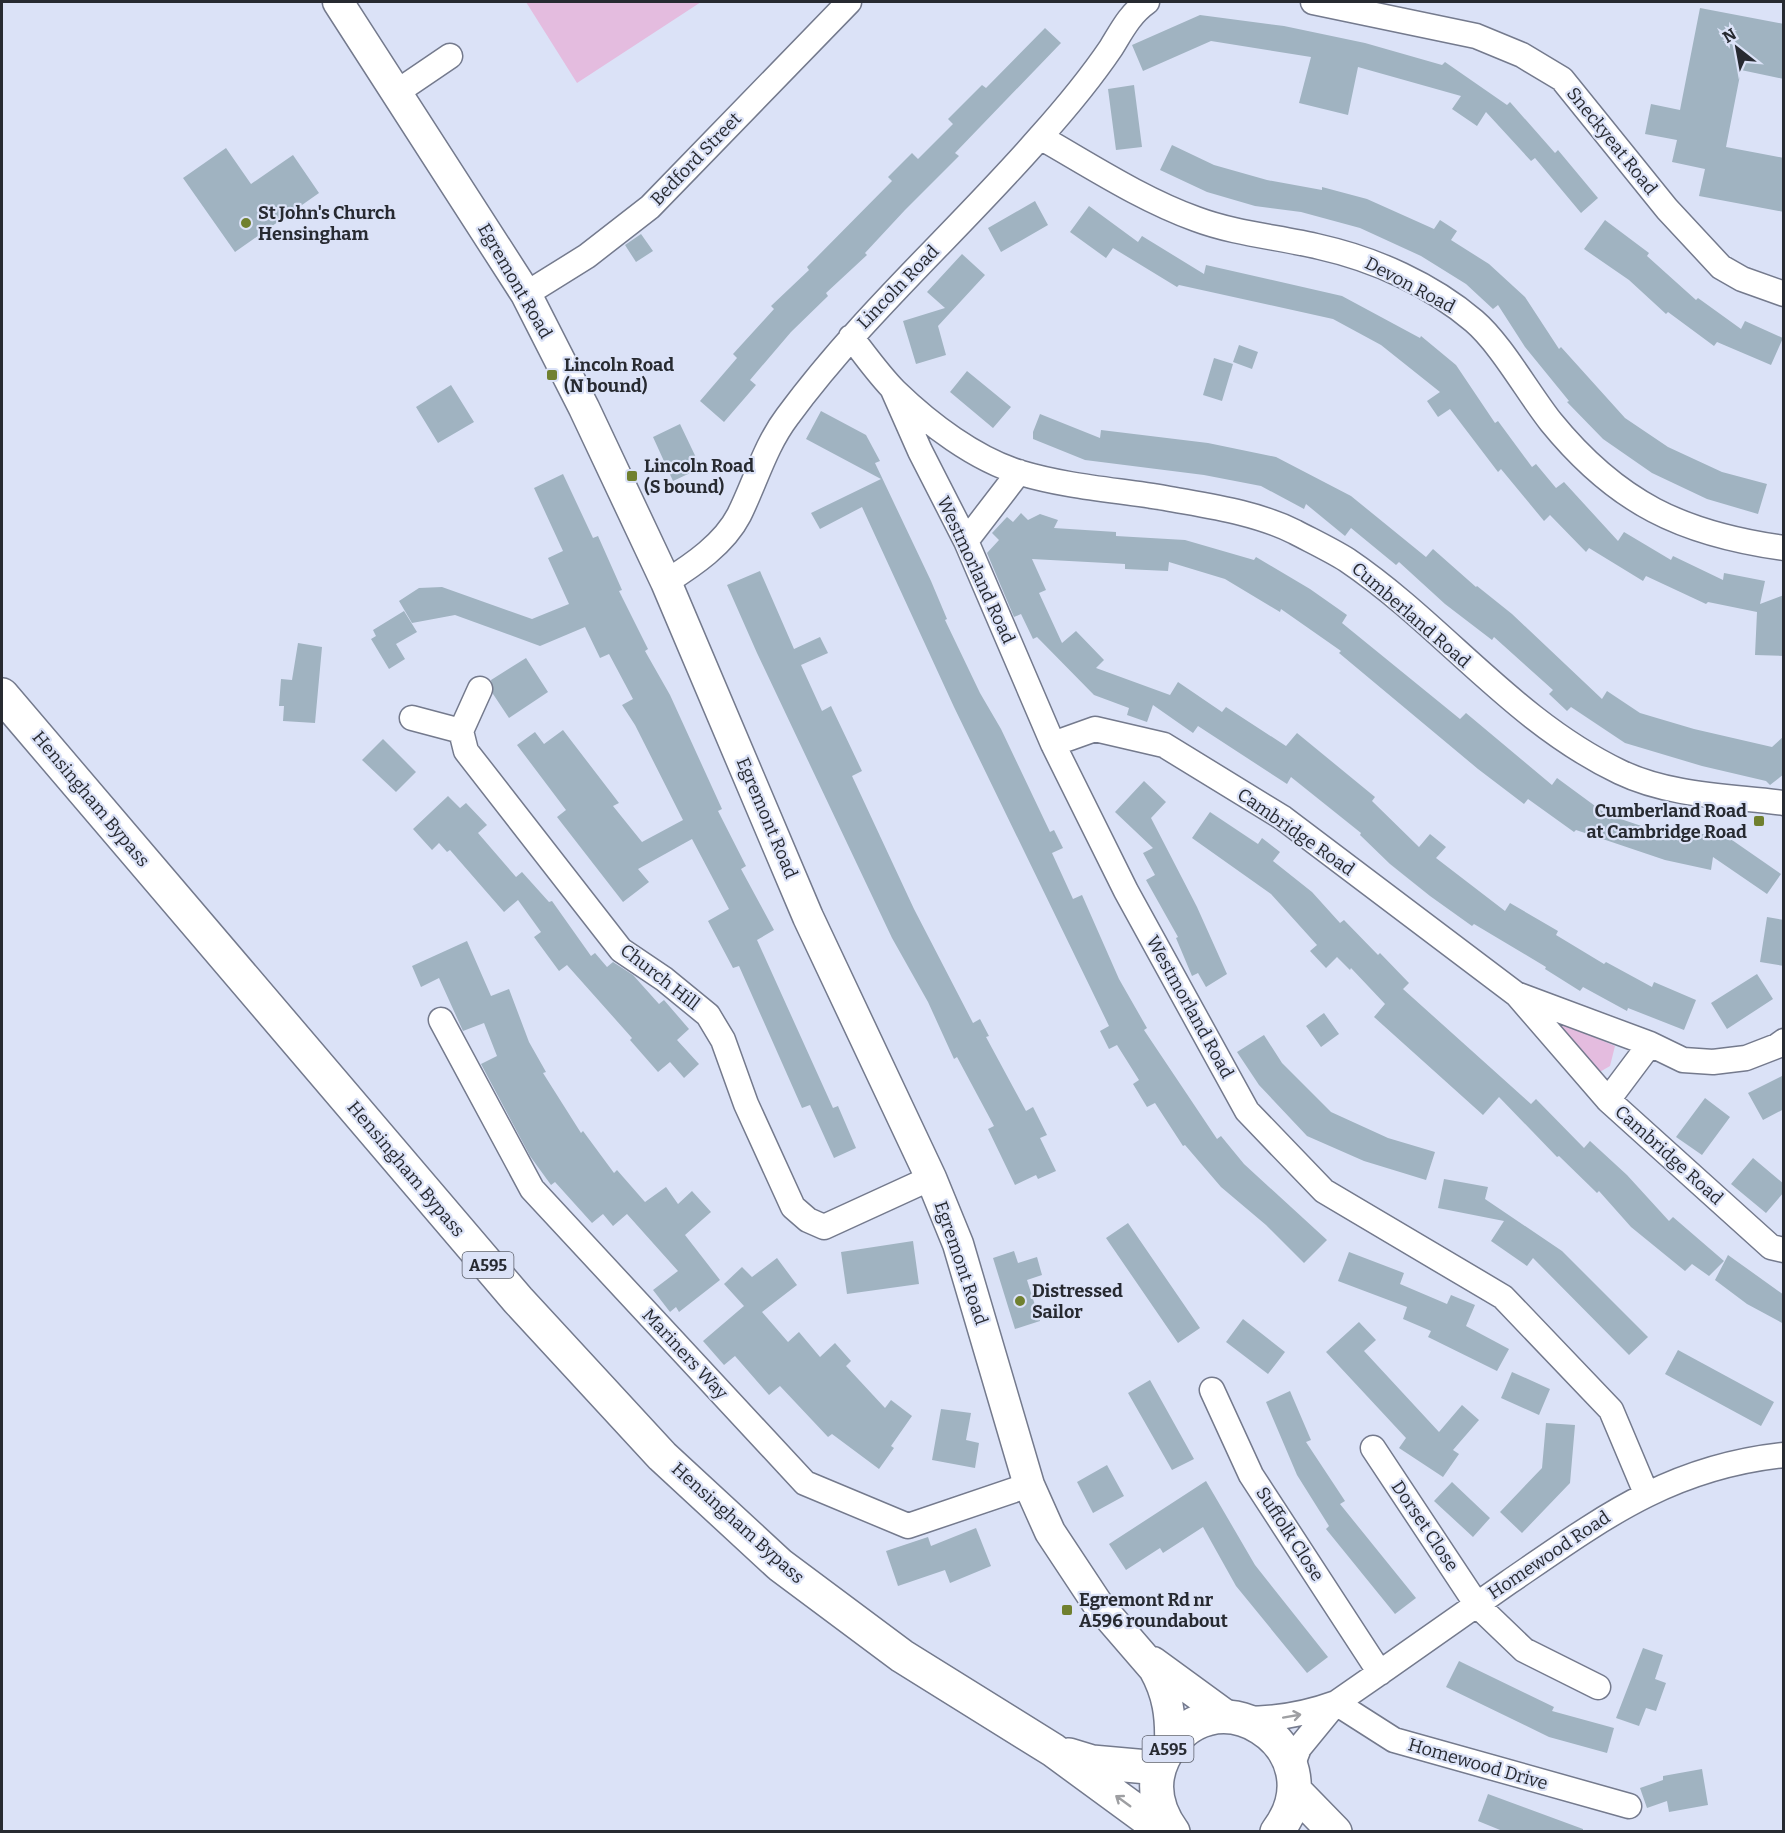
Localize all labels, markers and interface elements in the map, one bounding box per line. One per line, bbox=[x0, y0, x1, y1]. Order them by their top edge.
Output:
north arrow bbox=[1707, 18, 1767, 78]
text: N bbox=[1719, 24, 1740, 47]
street label: Sneckyeat Road bbox=[1562, 83, 1662, 199]
street label: Bedford Street bbox=[646, 108, 746, 210]
place label: St John's Church Hensingham bbox=[258, 202, 396, 245]
marker: St John's Church Hensingham bbox=[239, 216, 253, 230]
street label: Egremont Road bbox=[473, 219, 557, 343]
street label: Lincoln Road bbox=[853, 240, 944, 334]
street label: Devon Road bbox=[1361, 252, 1459, 318]
place label: Lincoln Road (N bound) bbox=[564, 354, 674, 397]
marker: Lincoln Road (N bound) bbox=[545, 368, 559, 382]
place label: Lincoln Road (S bound) bbox=[644, 455, 754, 498]
marker: Lincoln Road (S bound) bbox=[625, 469, 639, 483]
street label: Westmorland Road bbox=[932, 493, 1020, 647]
street label: Cumberland Road bbox=[1347, 557, 1475, 673]
street label: Hensingham Bypass bbox=[28, 727, 154, 871]
street label: Egremont Road bbox=[732, 754, 803, 882]
street label: Cambridge Road bbox=[1233, 783, 1359, 881]
place label: Cumberland Road at Cambridge Road bbox=[1587, 800, 1747, 843]
marker: Cumberland Road at Cambridge Road bbox=[1752, 814, 1766, 828]
street label: Westmorland Road bbox=[1142, 932, 1239, 1083]
street label: Church Hill bbox=[616, 939, 704, 1015]
street label: Hensingham Bypass bbox=[343, 1097, 469, 1241]
street label: Cambridge Road bbox=[1610, 1101, 1728, 1210]
street label: Egremont Road bbox=[930, 1198, 993, 1328]
road number: A595 bbox=[462, 1252, 514, 1278]
place label: Distressed Sailor bbox=[1032, 1280, 1123, 1323]
marker: Distressed Sailor bbox=[1013, 1294, 1027, 1308]
street label: Mariners Way bbox=[638, 1304, 733, 1404]
street label: Hensingham Bypass bbox=[667, 1458, 809, 1588]
street label: Dorset Close bbox=[1387, 1477, 1463, 1575]
street label: Suffolk Close bbox=[1251, 1483, 1329, 1585]
street label: Homewood Road bbox=[1484, 1506, 1614, 1604]
place label: Egremont Rd nr A596 roundabout bbox=[1079, 1589, 1228, 1632]
marker: Egremont Rd nr A596 roundabout bbox=[1060, 1603, 1074, 1617]
one-way arrow bbox=[1281, 1710, 1301, 1721]
street label: Homewood Drive bbox=[1406, 1734, 1550, 1794]
road number: A595 bbox=[1142, 1736, 1194, 1762]
one-way arrow bbox=[1116, 1795, 1132, 1807]

